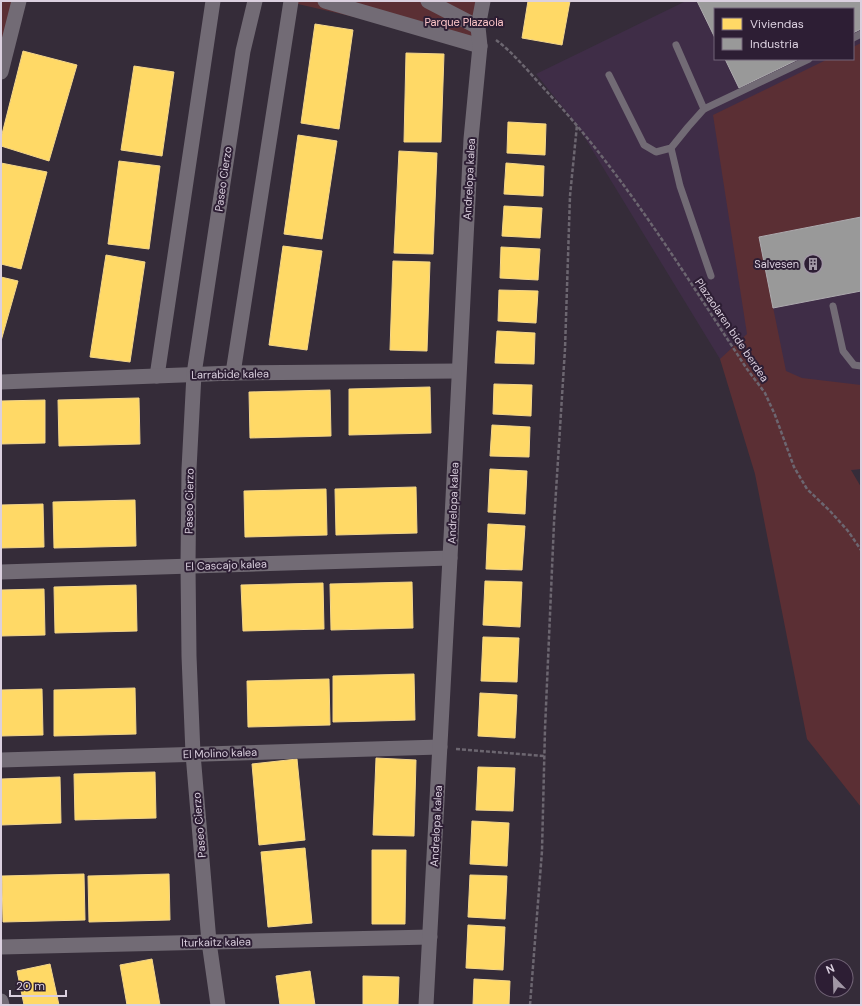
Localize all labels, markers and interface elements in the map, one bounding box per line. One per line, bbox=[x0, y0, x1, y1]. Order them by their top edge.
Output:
legend bbox=[714, 8, 854, 60]
park label: Parque Plazaola bbox=[424, 15, 504, 29]
text: Viviendas bbox=[750, 16, 804, 32]
text: Industria bbox=[750, 36, 798, 52]
street label: Andrelopa kalea bbox=[460, 138, 478, 220]
street label: Paseo Cierzo bbox=[211, 145, 235, 213]
building icon: Salvesen bbox=[802, 253, 824, 275]
place label: Salvesen bbox=[754, 257, 799, 271]
street label: Plazaolaren bide berdea bbox=[692, 276, 772, 384]
street label: Larrabide kalea bbox=[191, 366, 269, 382]
street label: Andrelopa kalea bbox=[445, 462, 461, 544]
street label: Paseo Cierzo bbox=[181, 468, 197, 534]
street label: El Cascajo kalea bbox=[185, 557, 267, 573]
street label: El Molino kalea bbox=[183, 745, 257, 761]
street label: Andrelopa kalea bbox=[427, 785, 445, 867]
street label: Paseo Cierzo bbox=[189, 792, 209, 858]
street label: Iturkaitz kalea bbox=[181, 934, 251, 950]
north arrow bbox=[814, 958, 854, 998]
text: N bbox=[824, 961, 837, 977]
scale bar bbox=[10, 972, 66, 998]
text: 20 m bbox=[16, 978, 45, 994]

